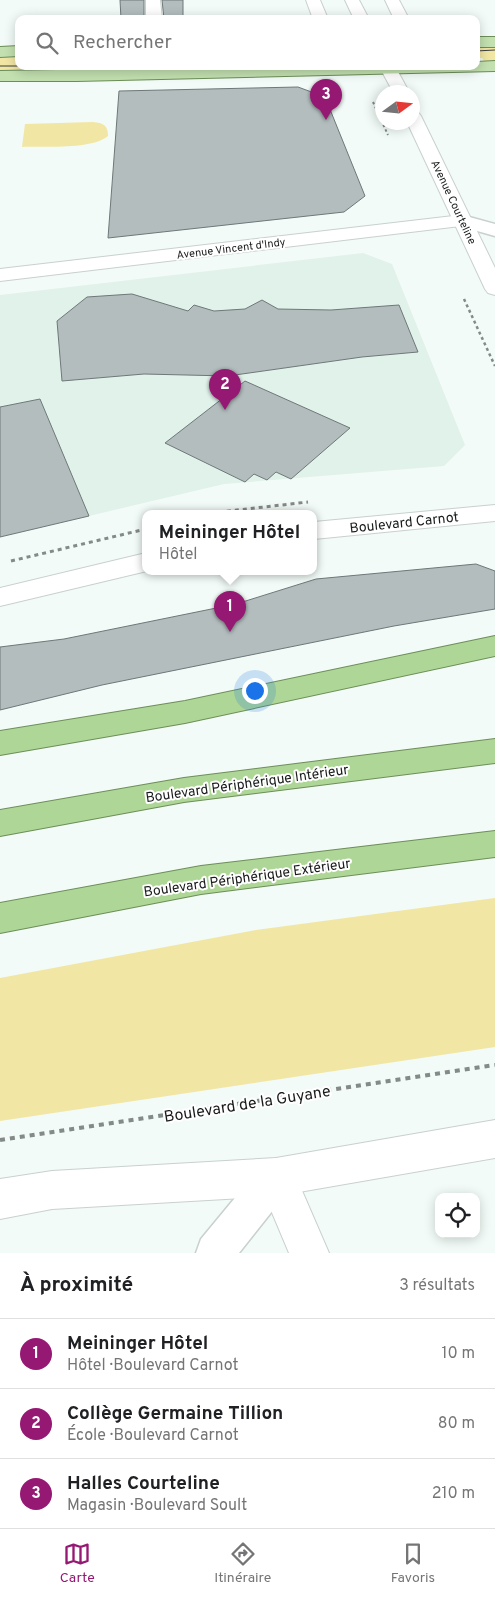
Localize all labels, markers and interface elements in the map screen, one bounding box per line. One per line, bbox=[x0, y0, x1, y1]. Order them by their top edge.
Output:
search box bbox=[15, 15, 480, 70]
icon: search bbox=[33, 29, 61, 57]
text: Rechercher bbox=[73, 31, 172, 55]
pin: 3 bbox=[310, 79, 342, 120]
north arrow bbox=[375, 85, 420, 130]
street label: Avenue Courteline bbox=[427, 158, 479, 247]
street label: Avenue Vincent d'Indy bbox=[176, 235, 287, 263]
pin: 2 bbox=[209, 369, 241, 410]
street label: Boulevard Carnot bbox=[349, 509, 460, 538]
popup bbox=[142, 510, 317, 575]
text: Meininger Hôtel bbox=[159, 521, 300, 545]
text: Hôtel bbox=[159, 545, 197, 565]
pin: 1 bbox=[214, 591, 246, 632]
your location bbox=[242, 678, 268, 704]
street label: Boulevard Périphérique Intérieur bbox=[144, 762, 350, 807]
street label: Boulevard Périphérique Extérieur bbox=[143, 855, 352, 901]
street label: Boulevard de la Guyane bbox=[162, 1082, 332, 1128]
map controls bbox=[435, 1193, 480, 1238]
button: locate bbox=[435, 1193, 480, 1238]
text: À proximité bbox=[20, 1272, 133, 1299]
text: 3 résultats bbox=[399, 1276, 475, 1296]
text: Meininger Hôtel bbox=[67, 1332, 208, 1356]
text: 1 bbox=[33, 1344, 39, 1364]
text: 10 m bbox=[441, 1344, 475, 1364]
text: Hôtel · Boulevard Carnot bbox=[67, 1356, 239, 1376]
text: Collège Germaine Tillion bbox=[67, 1402, 283, 1426]
text: 2 bbox=[31, 1414, 41, 1434]
text: 80 m bbox=[438, 1414, 475, 1434]
text: École · Boulevard Carnot bbox=[67, 1426, 239, 1446]
text: Halles Courteline bbox=[67, 1472, 220, 1496]
text: 3 bbox=[31, 1484, 41, 1504]
text: 210 m bbox=[432, 1484, 475, 1504]
text: Magasin · Boulevard Soult bbox=[67, 1496, 247, 1516]
tab: Carte bbox=[60, 1540, 95, 1587]
tab: Itinéraire bbox=[214, 1540, 271, 1587]
tab: Favoris bbox=[391, 1540, 435, 1587]

